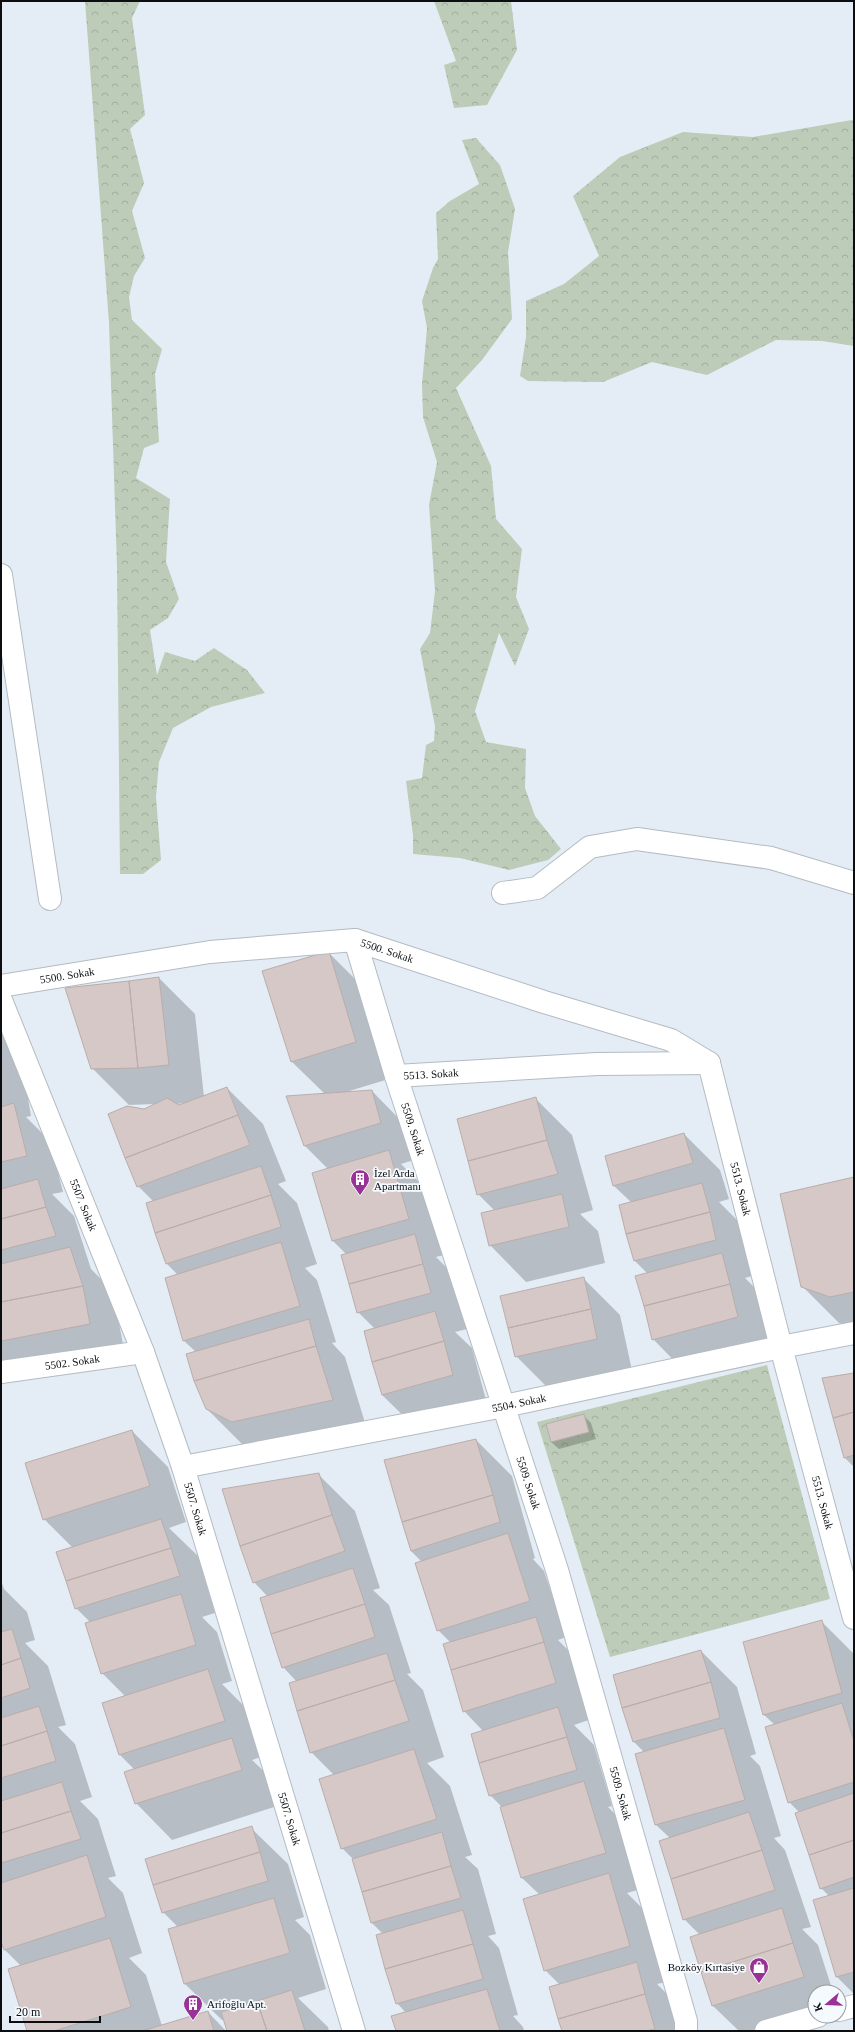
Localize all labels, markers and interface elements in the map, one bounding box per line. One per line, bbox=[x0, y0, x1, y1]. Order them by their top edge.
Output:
street label: 5500. Sokak bbox=[359, 936, 416, 965]
street label: 5500. Sokak bbox=[39, 965, 96, 986]
street label: 5513. Sokak bbox=[403, 1066, 459, 1082]
street label: 5509. Sokak bbox=[399, 1101, 428, 1158]
street label: 5513. Sokak bbox=[728, 1161, 754, 1218]
place label: İzel Arda Apartmanı bbox=[374, 1167, 421, 1192]
building icon: İzel Arda Apartmanı bbox=[349, 1168, 371, 1196]
street label: 5507. Sokak bbox=[68, 1177, 100, 1233]
street label: 5502. Sokak bbox=[44, 1352, 101, 1372]
street label: 5504. Sokak bbox=[491, 1391, 548, 1414]
street label: 5509. Sokak bbox=[514, 1455, 543, 1511]
street label: 5513. Sokak bbox=[810, 1474, 836, 1531]
street label: 5507. Sokak bbox=[182, 1481, 210, 1537]
street label: 5509. Sokak bbox=[608, 1765, 634, 1822]
street label: 5507. Sokak bbox=[276, 1791, 304, 1847]
shop icon: Bozköy Kırtasiye bbox=[748, 1956, 770, 1984]
place label: Bozköy Kırtasiye bbox=[668, 1961, 745, 1973]
north arrow bbox=[807, 1984, 847, 2024]
building icon: Arifoğlu Apt. bbox=[182, 1993, 204, 2021]
scale bar bbox=[10, 1998, 100, 2024]
place label: Arifoğlu Apt. bbox=[207, 1998, 267, 2010]
text: K bbox=[810, 2001, 825, 2013]
text: 20 m bbox=[16, 2005, 41, 2019]

